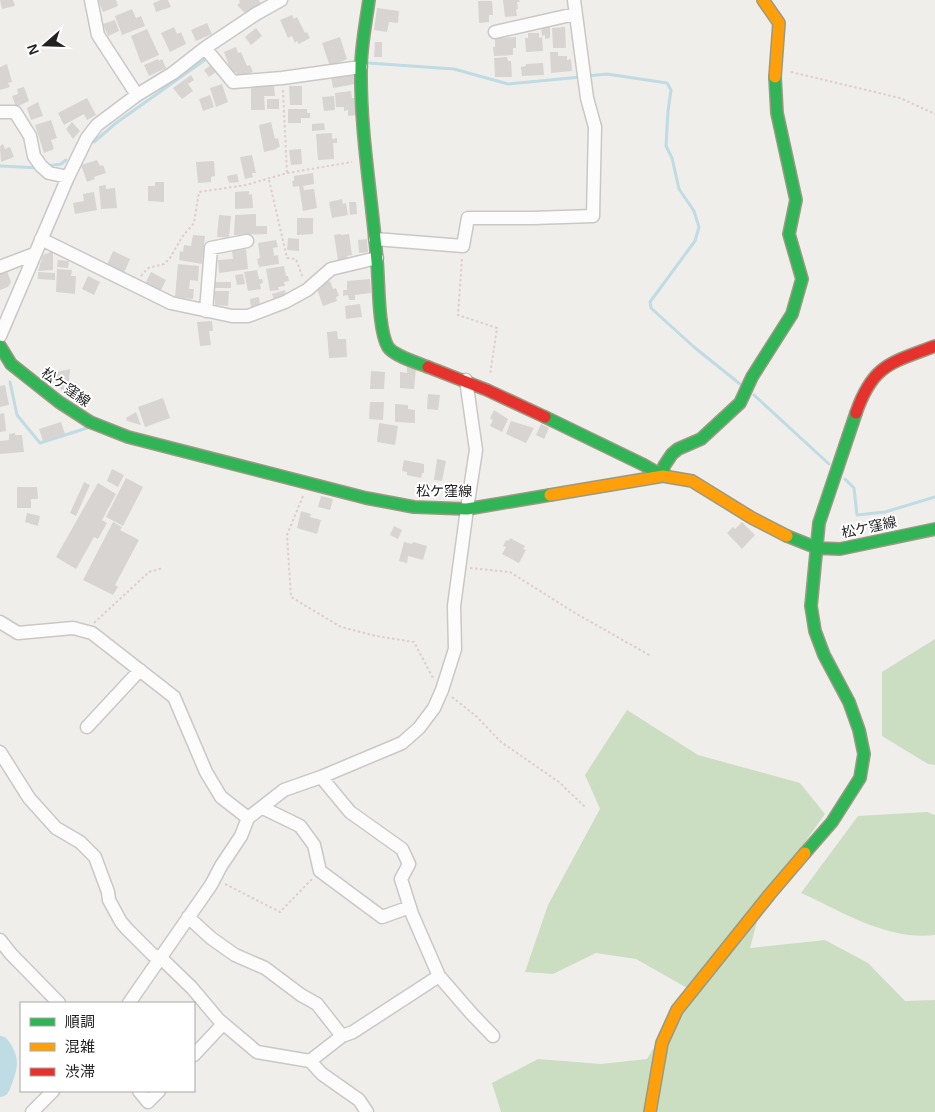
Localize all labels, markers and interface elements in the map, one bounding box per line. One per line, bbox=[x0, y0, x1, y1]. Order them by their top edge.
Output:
north arrow bbox=[20, 20, 70, 70]
text: N bbox=[24, 42, 42, 57]
street label: 松ケ窪線 bbox=[38, 364, 94, 410]
street label: 松ケ窪線 bbox=[416, 483, 472, 499]
street label: 松ケ窪線 bbox=[840, 513, 898, 541]
legend bbox=[20, 1002, 195, 1092]
text: 順調 bbox=[65, 1013, 95, 1030]
text: 混雑 bbox=[65, 1038, 95, 1055]
text: 渋滞 bbox=[65, 1063, 95, 1080]

